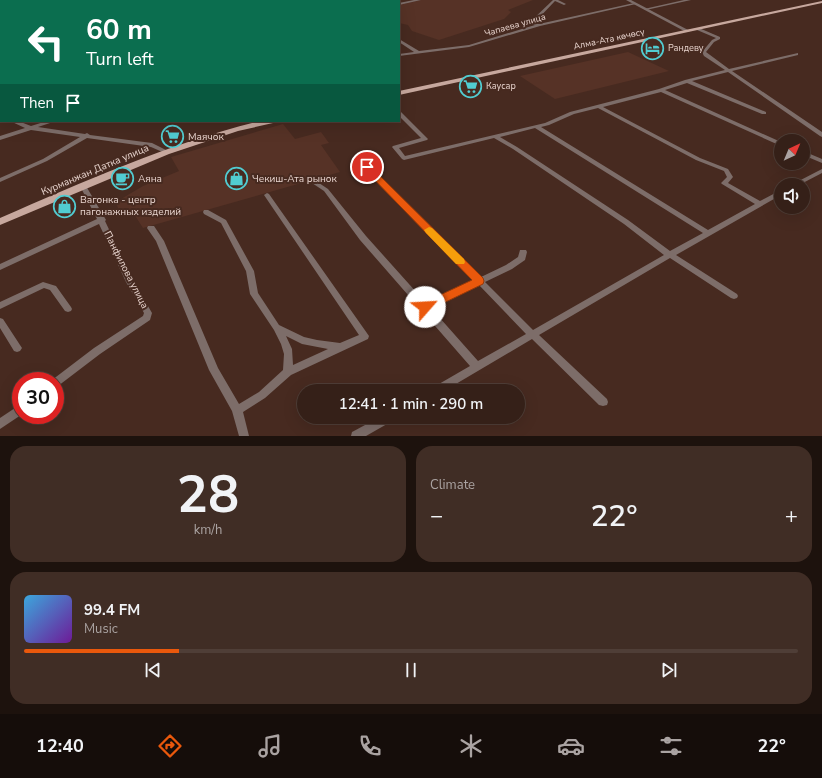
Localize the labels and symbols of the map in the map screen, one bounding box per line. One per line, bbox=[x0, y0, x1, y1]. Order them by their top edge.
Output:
street label: Чапаева улица bbox=[483, 10, 547, 39]
street label: Алма-Ата көчөсү bbox=[572, 26, 646, 52]
hotel icon: Рандеву bbox=[639, 35, 665, 61]
place label: Рандеву bbox=[668, 42, 704, 54]
supermarket icon: Каусар bbox=[458, 73, 484, 99]
place label: Каусар bbox=[486, 80, 516, 92]
supermarket icon: Маячок bbox=[159, 124, 185, 150]
place label: Маячок bbox=[188, 130, 225, 144]
north arrow bbox=[774, 134, 810, 170]
street label: Курманжан Датка улица bbox=[39, 141, 151, 199]
pin bbox=[350, 150, 384, 184]
cafe icon: Аяна bbox=[109, 166, 135, 192]
shop icon: Чекиш-Ата рынок bbox=[224, 166, 250, 192]
place label: Аяна bbox=[138, 172, 162, 186]
place label: Чекиш-Ата рынок bbox=[252, 172, 338, 186]
shop icon: Вагонка - центр пагонажных изделий bbox=[51, 193, 77, 219]
place label: Вагонка - центр пагонажных изделий bbox=[80, 193, 181, 219]
street label: Панфилова улица bbox=[100, 229, 152, 311]
position arrow bbox=[404, 286, 446, 328]
speed limit sign: 30 bbox=[12, 372, 64, 424]

